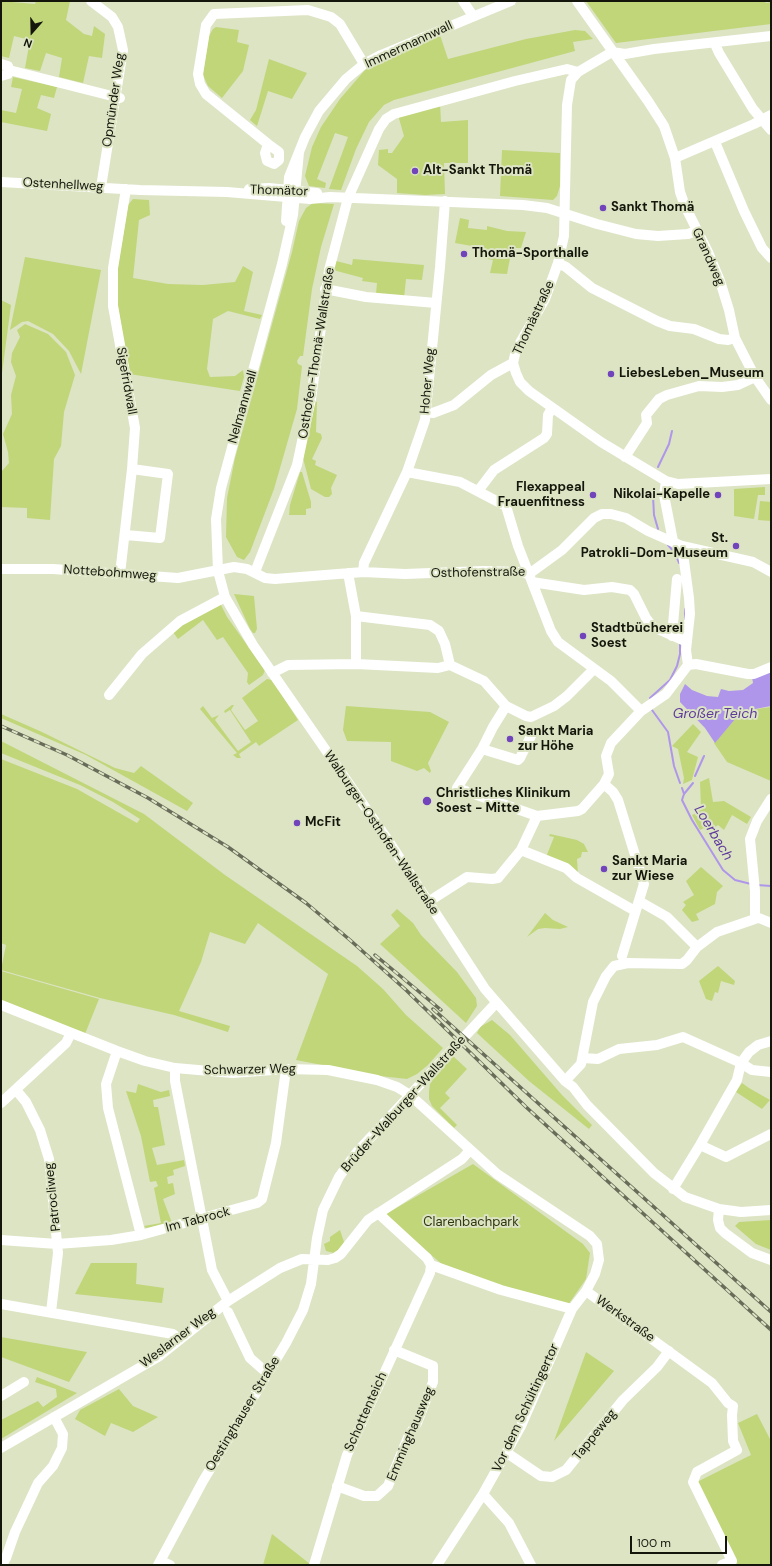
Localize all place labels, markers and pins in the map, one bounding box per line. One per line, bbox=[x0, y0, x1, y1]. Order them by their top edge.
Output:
place label: Alt-Sankt Thomä bbox=[423, 163, 532, 179]
marker: Alt-Sankt Thomä bbox=[410, 166, 420, 176]
place label: Sankt Thomä bbox=[611, 200, 694, 216]
marker: Sankt Thomä bbox=[598, 203, 608, 213]
place label: Thomä-Sporthalle bbox=[472, 246, 589, 262]
marker: Thomä-Sporthalle bbox=[459, 249, 469, 259]
place label: LiebesLeben_Museum bbox=[619, 366, 764, 382]
marker: LiebesLeben_Museum bbox=[606, 369, 616, 379]
place label: Flexappeal Frauenfitness bbox=[498, 480, 585, 511]
place label: Nikolai-Kapelle bbox=[613, 487, 710, 503]
marker: Flexappeal Frauenfitness bbox=[588, 490, 598, 500]
marker: Nikolai-Kapelle bbox=[713, 490, 723, 500]
place label: St. Patrokli-Dom-Museum bbox=[581, 531, 728, 562]
marker: St. Patrokli-Dom-Museum bbox=[731, 541, 741, 551]
place label: Stadtbücherei Soest bbox=[591, 621, 683, 652]
marker: Stadtbücherei Soest bbox=[578, 631, 588, 641]
place label: Sankt Maria zur Höhe bbox=[518, 724, 593, 755]
marker: Sankt Maria zur Höhe bbox=[505, 734, 515, 744]
place label: Christliches Klinikum Soest - Mitte bbox=[436, 786, 570, 817]
marker: Christliches Klinikum Soest - Mitte bbox=[421, 795, 433, 807]
place label: McFit bbox=[305, 815, 341, 831]
marker: McFit bbox=[292, 818, 302, 828]
place label: Sankt Maria zur Wiese bbox=[612, 854, 687, 885]
marker: Sankt Maria zur Wiese bbox=[599, 864, 609, 874]

